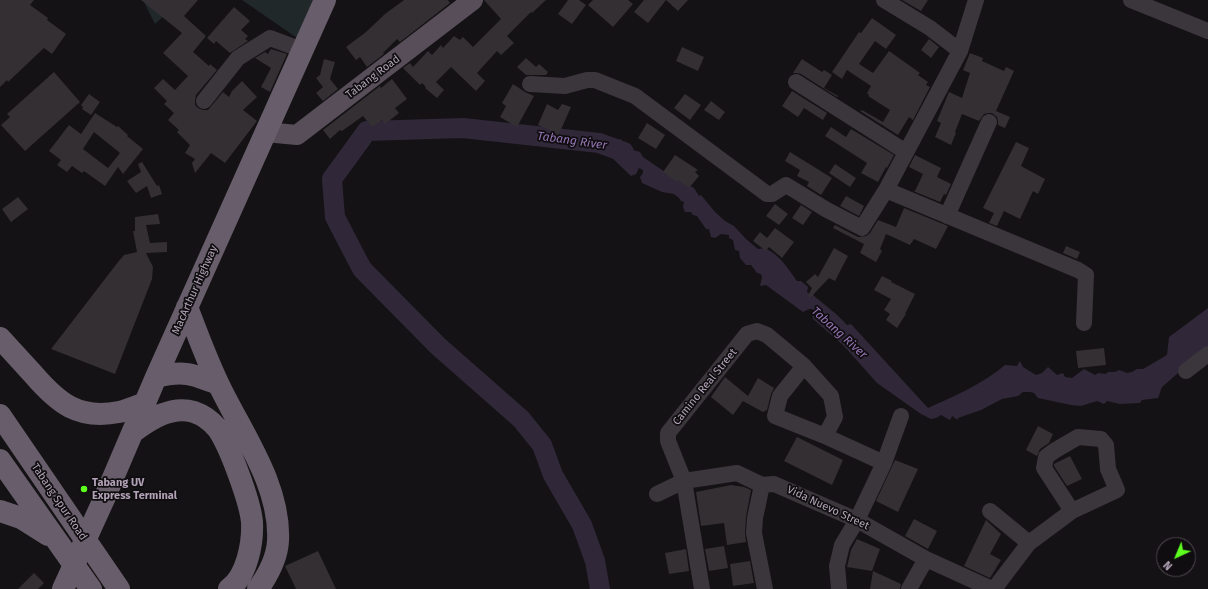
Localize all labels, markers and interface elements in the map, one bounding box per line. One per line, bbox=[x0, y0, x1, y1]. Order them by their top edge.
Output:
street label: Tabang Road bbox=[343, 52, 403, 102]
water label: Tabang River bbox=[536, 129, 608, 153]
street label: MacArthur Highway bbox=[169, 243, 221, 337]
water label: Tabang River bbox=[808, 304, 870, 362]
street label: Camino Real Street bbox=[670, 346, 740, 428]
street label: Tabang Spur Road bbox=[28, 461, 90, 543]
place label: Tabang UV Express Terminal bbox=[92, 476, 177, 502]
street label: Vida Nuevo Street bbox=[785, 483, 871, 533]
marker: Tabang UV Express Terminal bbox=[79, 484, 89, 494]
north arrow bbox=[1156, 537, 1196, 577]
text: N bbox=[1161, 558, 1175, 572]

